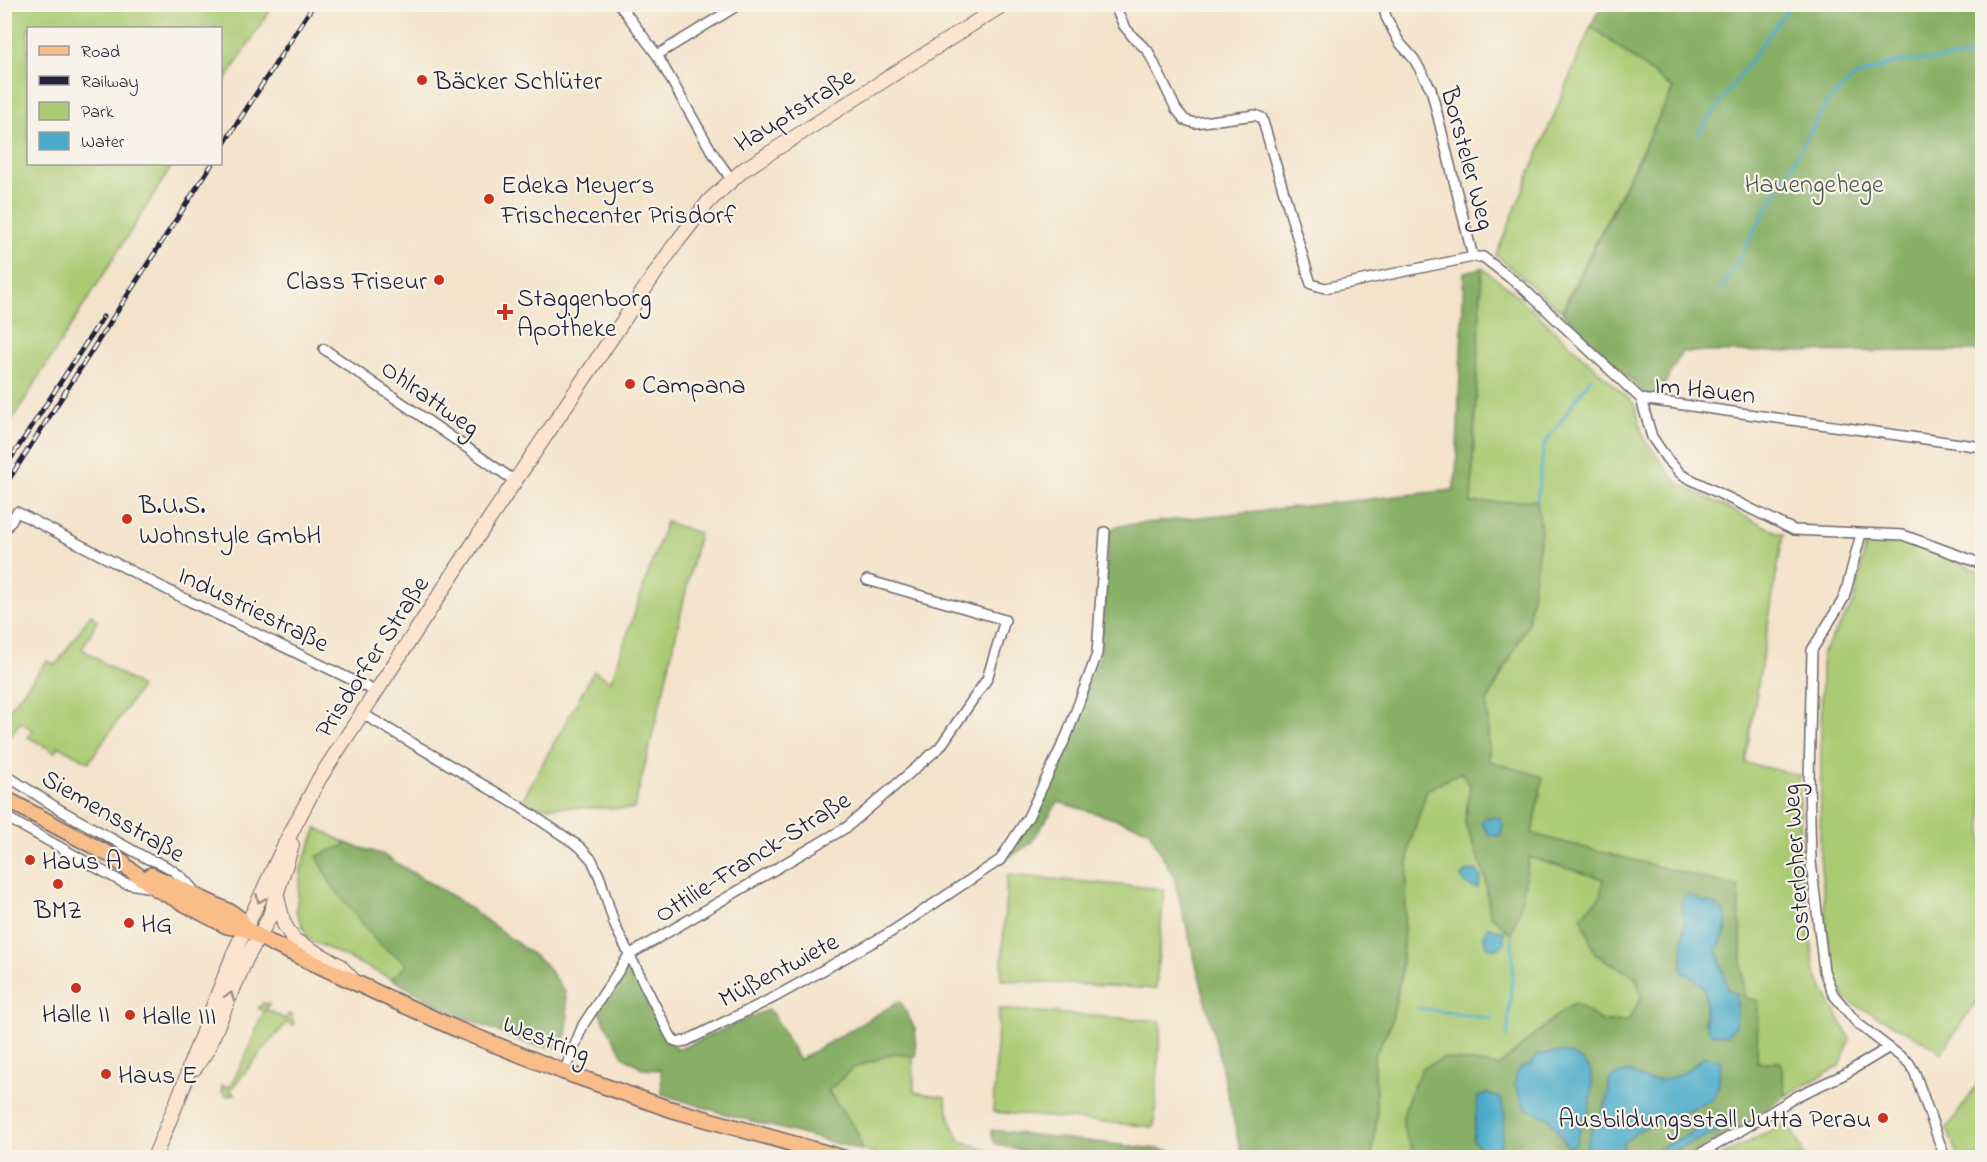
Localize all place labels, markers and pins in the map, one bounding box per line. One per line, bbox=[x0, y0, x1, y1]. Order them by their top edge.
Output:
place label: Bäcker Schlüter bbox=[433, 64, 603, 102]
marker: Bäcker Schlüter bbox=[415, 73, 429, 87]
place label: Edeka Meyer´s Frischecenter Prisdorf bbox=[500, 168, 737, 236]
marker: Edeka Meyer´s Frischecenter Prisdorf bbox=[482, 192, 496, 206]
place label: Class Friseur bbox=[286, 264, 428, 302]
marker: Class Friseur bbox=[432, 273, 446, 287]
place label: Staggenborg Apotheke bbox=[517, 281, 651, 349]
marker: Staggenborg Apotheke bbox=[498, 305, 512, 319]
place label: Campana bbox=[642, 368, 746, 406]
marker: Campana bbox=[623, 377, 637, 391]
place label: B.U.S. Wohnstyle GmbH bbox=[138, 488, 321, 556]
marker: B.U.S. Wohnstyle GmbH bbox=[120, 512, 134, 526]
place label: Haus A bbox=[42, 844, 122, 882]
marker: Haus A bbox=[23, 853, 37, 867]
marker: BMZ bbox=[51, 877, 65, 891]
place label: BMZ bbox=[33, 893, 82, 931]
place label: HG bbox=[141, 907, 172, 945]
marker: HG bbox=[122, 916, 136, 930]
marker: Halle II bbox=[69, 981, 83, 995]
place label: Halle II bbox=[42, 997, 110, 1035]
place label: Halle III bbox=[142, 999, 216, 1037]
marker: Halle III bbox=[123, 1008, 137, 1022]
place label: Haus E bbox=[118, 1058, 197, 1096]
marker: Haus E bbox=[99, 1067, 113, 1081]
place label: Ausbildungsstall Jutta Perau bbox=[1558, 1102, 1871, 1140]
marker: Ausbildungsstall Jutta Perau bbox=[1876, 1111, 1890, 1125]

